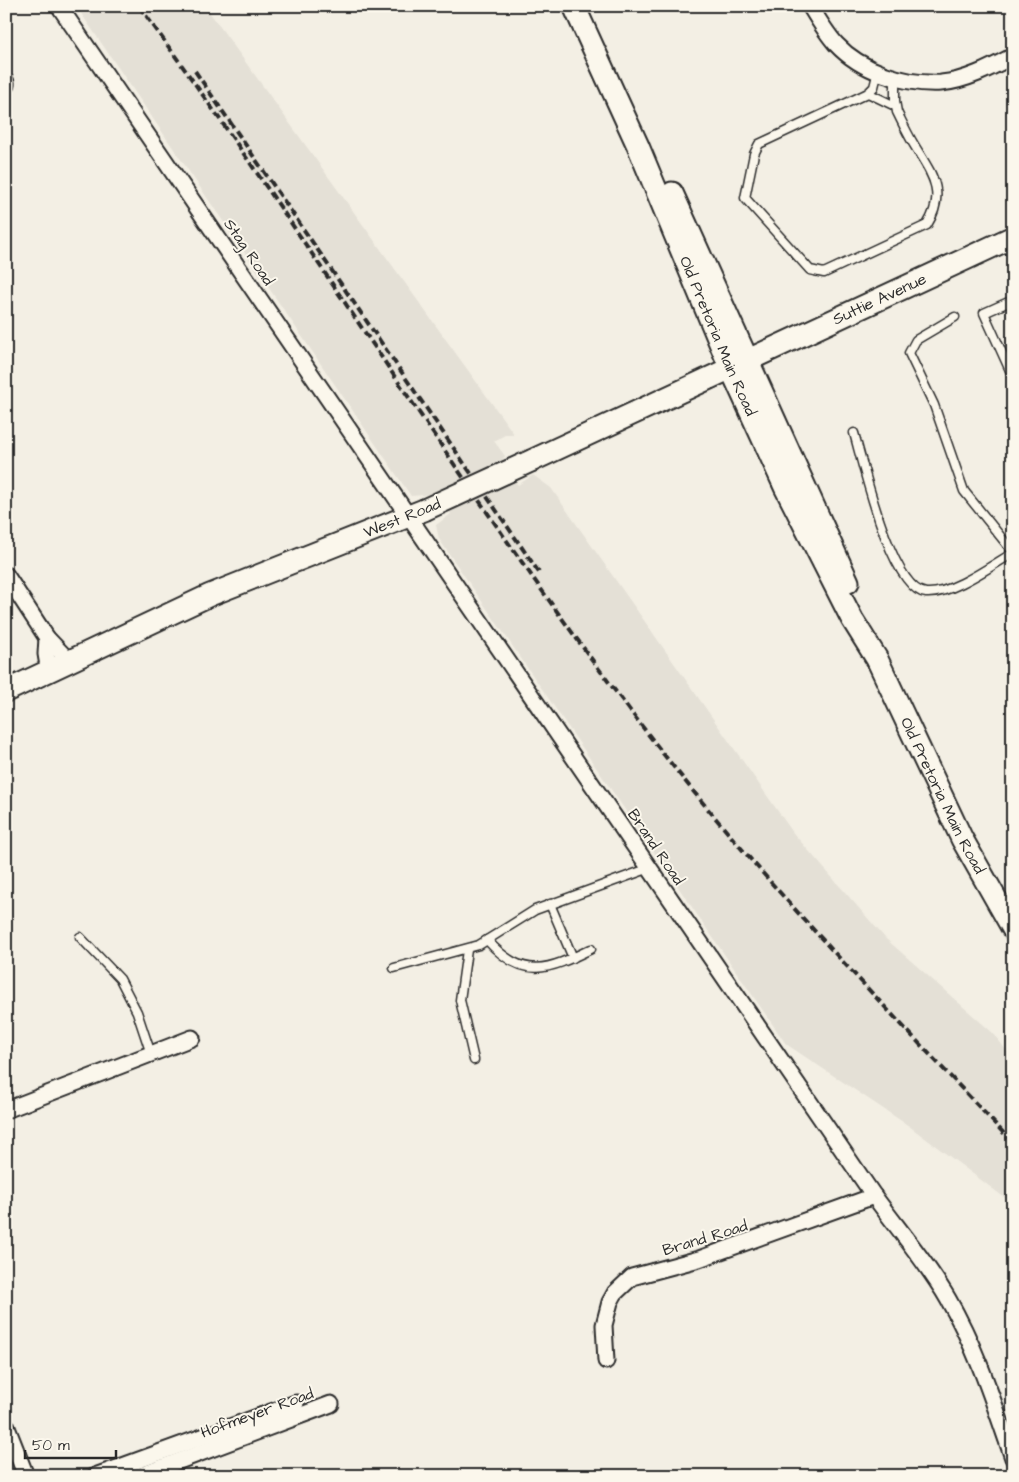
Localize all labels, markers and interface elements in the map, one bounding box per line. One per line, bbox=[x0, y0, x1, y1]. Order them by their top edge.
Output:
street label: Stag Road bbox=[218, 214, 279, 290]
street label: Old Pretoria Main Road bbox=[674, 253, 762, 419]
street label: Suttie Avenue bbox=[829, 268, 930, 330]
street label: West Road bbox=[360, 493, 444, 543]
street label: Old Pretoria Main Road bbox=[895, 714, 990, 878]
street label: Brand Road bbox=[622, 804, 690, 890]
street label: Brand Road bbox=[660, 1215, 750, 1261]
street label: Hofmeyer Road bbox=[197, 1382, 317, 1445]
scale bar bbox=[25, 1427, 116, 1459]
text: 50 m bbox=[32, 1435, 70, 1456]

